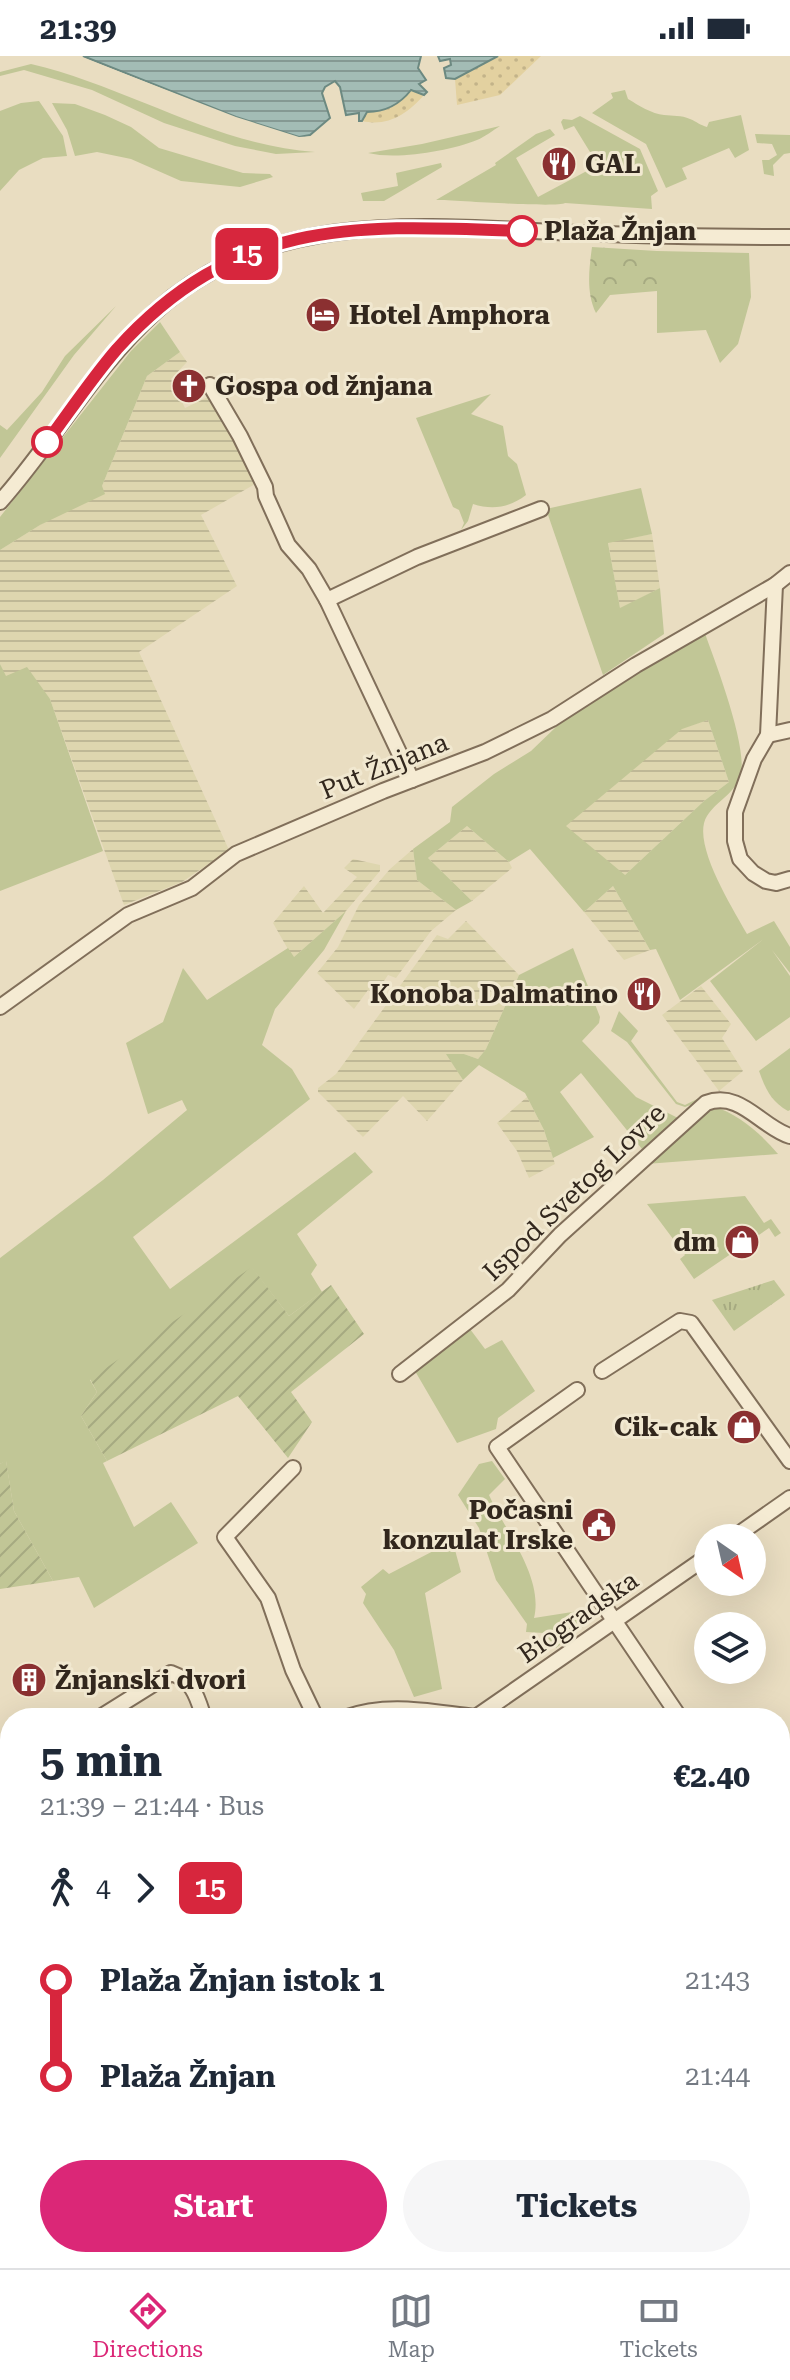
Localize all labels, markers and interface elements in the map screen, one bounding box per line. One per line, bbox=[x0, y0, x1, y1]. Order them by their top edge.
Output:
text: 21:39 bbox=[40, 11, 117, 46]
restaurant icon: GAL bbox=[540, 145, 578, 183]
place label: GAL bbox=[585, 149, 640, 179]
place label: Plaža Žnjan bbox=[544, 215, 696, 246]
marker: Plaža Žnjan bbox=[507, 216, 537, 246]
line badge: 15 bbox=[211, 228, 283, 280]
text: 15 bbox=[231, 237, 263, 270]
hotel icon: Hotel Amphora bbox=[304, 296, 342, 334]
place label: Hotel Amphora bbox=[349, 300, 550, 330]
church icon: Gospa od žnjana bbox=[170, 367, 208, 405]
place label: Gospa od žnjana bbox=[215, 371, 432, 401]
unlabelled marker bbox=[32, 427, 62, 457]
street label: Put Žnjana bbox=[315, 726, 452, 805]
restaurant icon: Konoba Dalmatino bbox=[625, 975, 663, 1013]
place label: Konoba Dalmatino bbox=[370, 979, 618, 1009]
street label: Ispod Svetog Lovre bbox=[477, 1098, 671, 1286]
shop icon: dm bbox=[723, 1223, 761, 1261]
place label: dm bbox=[674, 1227, 716, 1257]
shop icon: Cik-cak bbox=[725, 1408, 763, 1446]
place label: Cik-cak bbox=[614, 1412, 718, 1442]
place label: Počasni konzulat Irske bbox=[383, 1495, 573, 1555]
public building icon: Počasni konzulat Irske bbox=[580, 1506, 618, 1544]
north arrow bbox=[694, 1524, 766, 1596]
map controls bbox=[694, 1524, 766, 1684]
street label: Biogradska bbox=[512, 1565, 644, 1669]
button: layers bbox=[694, 1612, 766, 1684]
building icon: Žnjanski dvori bbox=[10, 1661, 48, 1699]
place label: Žnjanski dvori bbox=[55, 1664, 246, 1695]
text: 5 min bbox=[40, 1735, 162, 1787]
text: €2.40 bbox=[673, 1759, 750, 1794]
text: 21:39 – 21:44 · Bus bbox=[40, 1791, 264, 1821]
icon: walk bbox=[40, 1866, 84, 1910]
icon: forward bbox=[123, 1866, 167, 1910]
text: 15 bbox=[195, 1871, 226, 1904]
text: 4 bbox=[96, 1873, 111, 1903]
text: Plaža Žnjan istok 1 bbox=[100, 1963, 385, 1998]
text: 21:43 bbox=[685, 1965, 750, 1995]
text: Plaža Žnjan bbox=[100, 2059, 276, 2094]
text: 21:44 bbox=[685, 2061, 750, 2091]
button: Start bbox=[40, 2160, 387, 2252]
button: Tickets bbox=[403, 2160, 750, 2252]
tab: Directions bbox=[92, 2289, 203, 2362]
tab: Map bbox=[388, 2289, 435, 2362]
tab: Tickets bbox=[620, 2289, 698, 2362]

